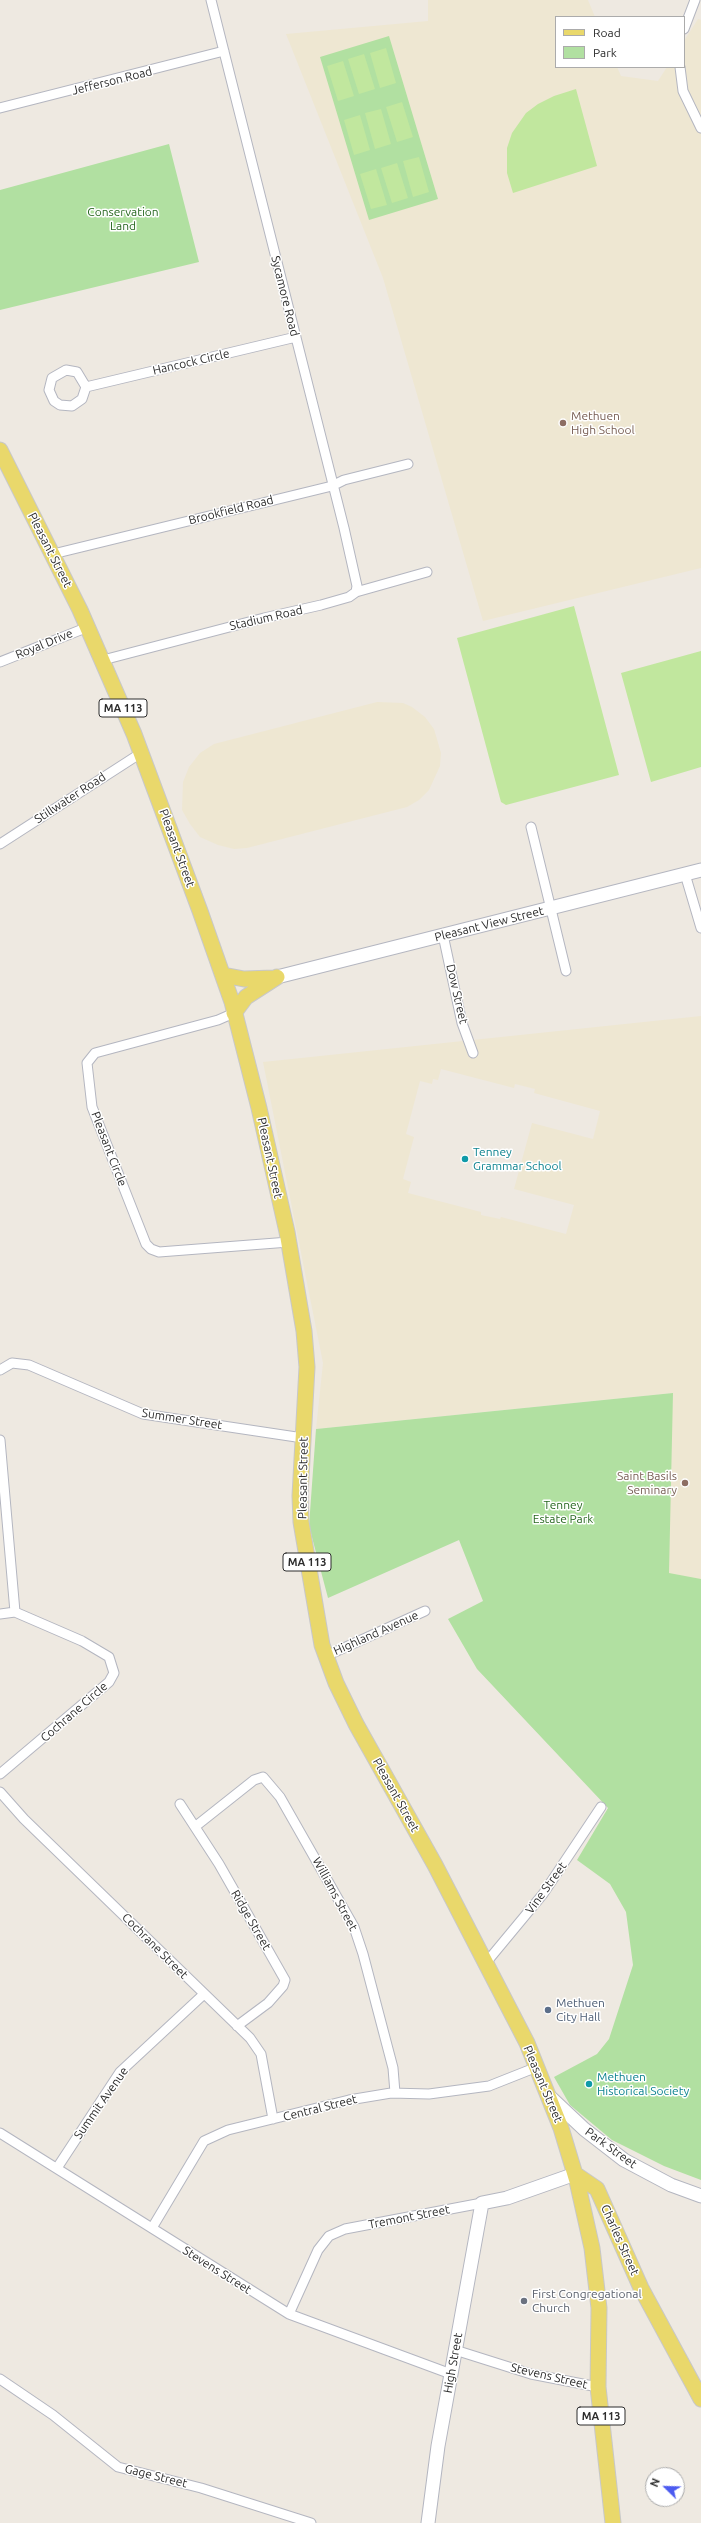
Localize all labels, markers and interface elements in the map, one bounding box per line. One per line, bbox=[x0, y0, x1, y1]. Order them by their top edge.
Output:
legend bbox=[555, 16, 685, 68]
text: Road bbox=[593, 26, 621, 39]
text: Park bbox=[593, 46, 617, 59]
street label: Jefferson Road bbox=[70, 64, 154, 98]
park label: Conservation Land bbox=[87, 205, 159, 233]
street label: Sycamore Road bbox=[268, 254, 302, 338]
street label: Hancock Circle bbox=[151, 346, 231, 378]
place label: Methuen High School bbox=[571, 409, 635, 437]
marker: Methuen High School bbox=[558, 418, 568, 428]
street label: Brookfield Road bbox=[187, 492, 275, 528]
street label: Pleasant Street bbox=[25, 510, 75, 590]
street label: Stadium Road bbox=[228, 603, 304, 633]
street label: Royal Drive bbox=[13, 626, 75, 662]
road number: MA 113 bbox=[99, 699, 147, 717]
street label: Stillwater Road bbox=[32, 770, 108, 826]
street label: Pleasant Street bbox=[156, 807, 198, 889]
street label: Pleasant View Street bbox=[433, 903, 545, 945]
street label: Dow Street bbox=[443, 963, 471, 1025]
street label: Pleasant Circle bbox=[88, 1110, 130, 1188]
street label: Pleasant Street bbox=[254, 1116, 286, 1200]
place label: Tenney Grammar School bbox=[473, 1145, 562, 1173]
marker: Tenney Grammar School bbox=[460, 1154, 470, 1164]
street label: Summer Street bbox=[141, 1406, 223, 1432]
street label: Pleasant Street bbox=[295, 1437, 311, 1519]
place label: Saint Basils Seminary bbox=[617, 1469, 677, 1497]
marker: Saint Basils Seminary bbox=[680, 1478, 690, 1488]
park label: Tenney Estate Park bbox=[533, 1498, 593, 1526]
road number: MA 113 bbox=[283, 1553, 331, 1571]
street label: Highland Avenue bbox=[331, 1608, 421, 1658]
street label: Cochrane Circle bbox=[38, 1679, 110, 1745]
street label: Pleasant Street bbox=[370, 1756, 422, 1834]
street label: Williams Street bbox=[310, 1855, 360, 1933]
street label: Vine Street bbox=[522, 1859, 570, 1917]
street label: Ridge Street bbox=[228, 1887, 274, 1953]
street label: Cochrane Street bbox=[119, 1910, 191, 1982]
place label: Methuen City Hall bbox=[556, 1996, 605, 2024]
marker: Methuen City Hall bbox=[543, 2005, 553, 2015]
street label: Pleasant Street bbox=[520, 2043, 566, 2125]
street label: Summit Avenue bbox=[71, 2064, 131, 2142]
place label: Methuen Historical Society bbox=[597, 2070, 689, 2098]
marker: Methuen Historical Society bbox=[584, 2079, 594, 2089]
street label: Central Street bbox=[282, 2092, 358, 2124]
street label: Park Street bbox=[582, 2125, 640, 2171]
street label: Tremont Street bbox=[367, 2202, 451, 2232]
street label: Charles Street bbox=[598, 2202, 642, 2278]
street label: Stevens Street bbox=[180, 2243, 254, 2297]
place label: First Congregational Church bbox=[532, 2287, 642, 2315]
marker: First Congregational Church bbox=[519, 2296, 529, 2306]
street label: High Street bbox=[441, 2332, 465, 2394]
street label: Stevens Street bbox=[509, 2360, 589, 2392]
road number: MA 113 bbox=[577, 2407, 625, 2425]
street label: Gage Street bbox=[123, 2461, 189, 2491]
north arrow bbox=[645, 2467, 685, 2507]
text: N bbox=[648, 2477, 662, 2489]

